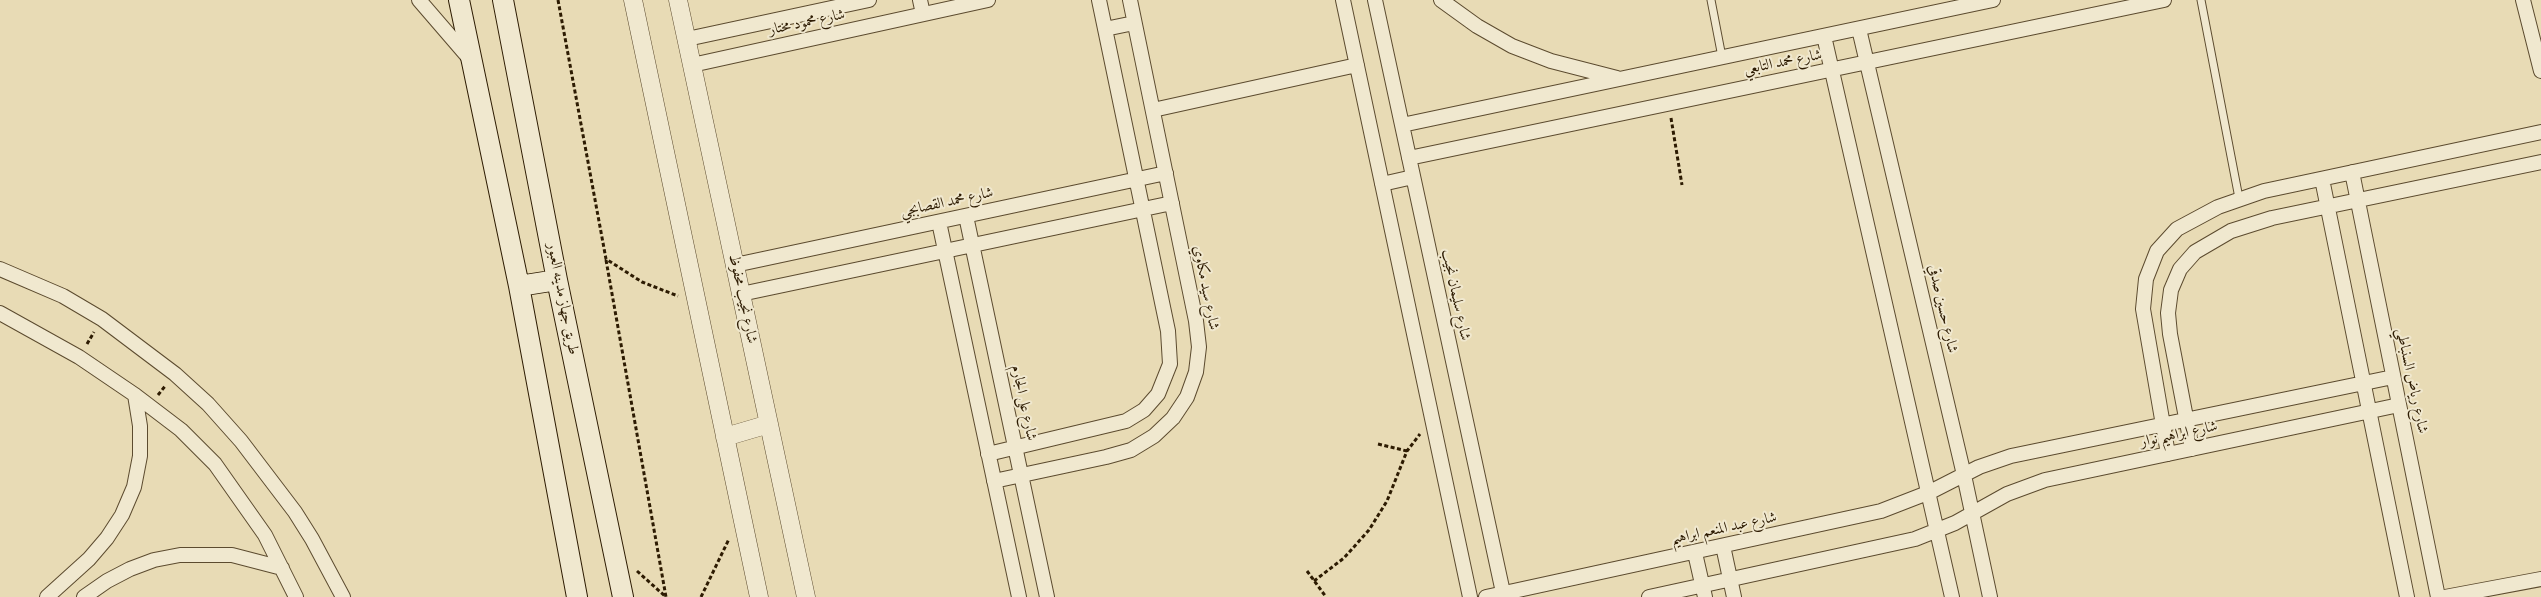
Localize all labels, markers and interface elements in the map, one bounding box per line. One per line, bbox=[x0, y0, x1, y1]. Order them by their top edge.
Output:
street label: شارع محمود مختار bbox=[767, 6, 847, 40]
street label: شارع محمد التابعي bbox=[1742, 47, 1824, 79]
street label: شارع محمد القصابجي bbox=[899, 184, 995, 222]
street label: طريق جهاز مدينه العبور bbox=[542, 241, 582, 357]
street label: شارع سيد مكاوي bbox=[1188, 244, 1222, 332]
street label: شارع سليمان نجيب bbox=[1437, 248, 1473, 342]
street label: شارع نجيب محفوظ bbox=[724, 253, 760, 345]
street label: شارع حسين صدقي bbox=[1923, 263, 1961, 355]
street label: شارع رياض السنباطي bbox=[2391, 327, 2431, 435]
street label: شارع على الجارم bbox=[1006, 363, 1040, 443]
street label: شارع ابراهيم نوار bbox=[2139, 418, 2219, 452]
street label: شارع عبد المنعم ابراهيم bbox=[1669, 509, 1779, 549]

